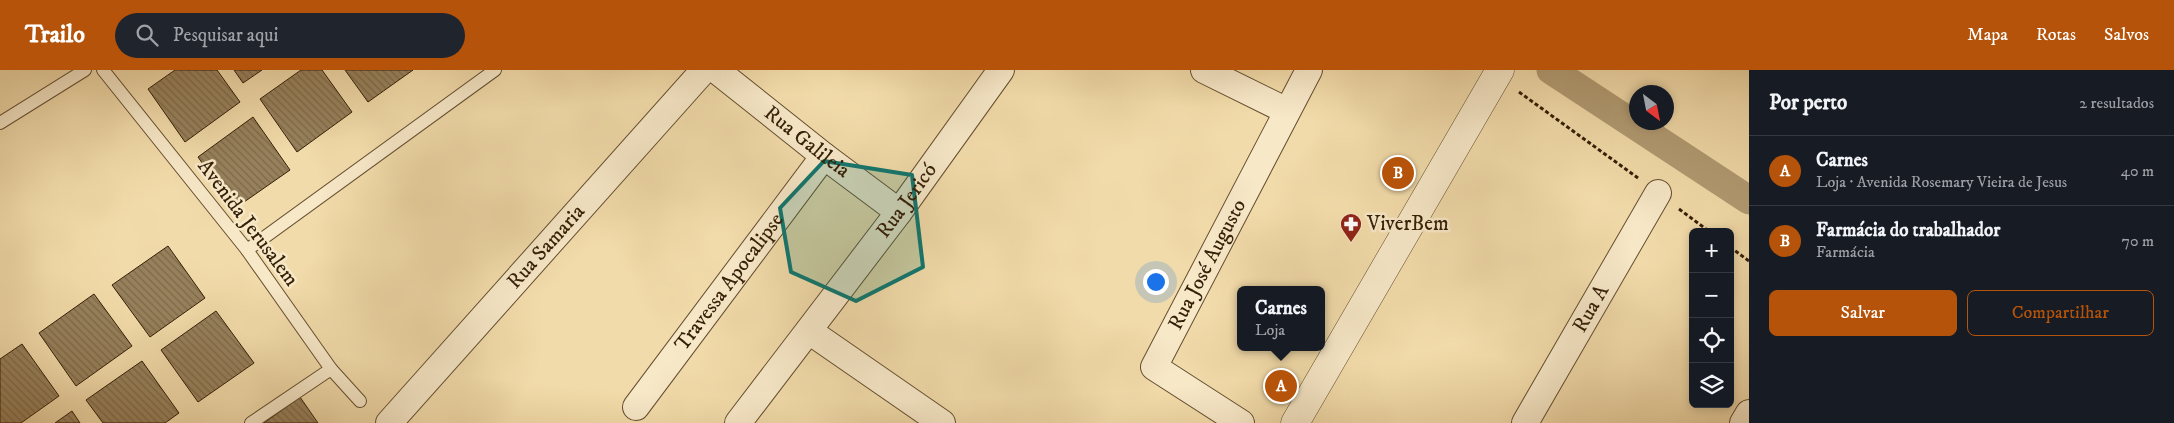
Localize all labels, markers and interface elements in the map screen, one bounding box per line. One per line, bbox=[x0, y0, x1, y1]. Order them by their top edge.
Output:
search box bbox=[115, 13, 465, 58]
text: Trailo bbox=[25, 20, 85, 50]
icon: search bbox=[133, 21, 161, 49]
text: Pesquisar aqui bbox=[173, 24, 278, 47]
text: Mapa bbox=[1967, 24, 2008, 46]
text: Rotas bbox=[2036, 24, 2076, 46]
text: Salvos bbox=[2104, 24, 2149, 46]
north arrow bbox=[1629, 85, 1674, 130]
text: Por perto bbox=[1769, 90, 1847, 116]
text: 2 resultados bbox=[2079, 93, 2154, 113]
street label: Rua Galileia bbox=[759, 100, 855, 184]
text: Carnes bbox=[1816, 149, 1868, 172]
street label: Avenida Jerusalem bbox=[192, 154, 304, 292]
pin: B bbox=[1382, 154, 1414, 192]
street label: Rua Jericó bbox=[871, 158, 943, 244]
text: A bbox=[1780, 161, 1790, 181]
text: 40 m bbox=[2121, 161, 2154, 181]
text: Loja · Avenida Rosemary Vieira de Jesus bbox=[1816, 172, 2067, 192]
street label: Rua José Augusto bbox=[1163, 195, 1252, 334]
street label: Rua Samaria bbox=[502, 199, 591, 295]
street label: Travessa Apocalipse bbox=[669, 208, 790, 356]
place label: ViverBem bbox=[1366, 211, 1449, 237]
pharmacy icon: ViverBem bbox=[1339, 212, 1363, 243]
text: Farmácia do trabalhador bbox=[1816, 219, 2000, 242]
map controls bbox=[1689, 228, 1734, 408]
button: + bbox=[1689, 228, 1734, 273]
text: B bbox=[1780, 231, 1790, 251]
text: 70 m bbox=[2122, 231, 2154, 251]
text: Farmácia bbox=[1816, 242, 1875, 262]
your location bbox=[1143, 269, 1169, 295]
button: − bbox=[1689, 273, 1734, 318]
street label: Rua A bbox=[1567, 280, 1615, 337]
popup bbox=[1237, 286, 1325, 351]
button: Salvar bbox=[1769, 290, 1957, 336]
button: Compartilhar bbox=[1967, 290, 2154, 336]
text: Carnes bbox=[1255, 297, 1307, 320]
button: locate bbox=[1689, 318, 1734, 363]
text: Loja bbox=[1255, 320, 1285, 340]
button: layers bbox=[1689, 363, 1734, 408]
pin: A bbox=[1265, 367, 1297, 405]

